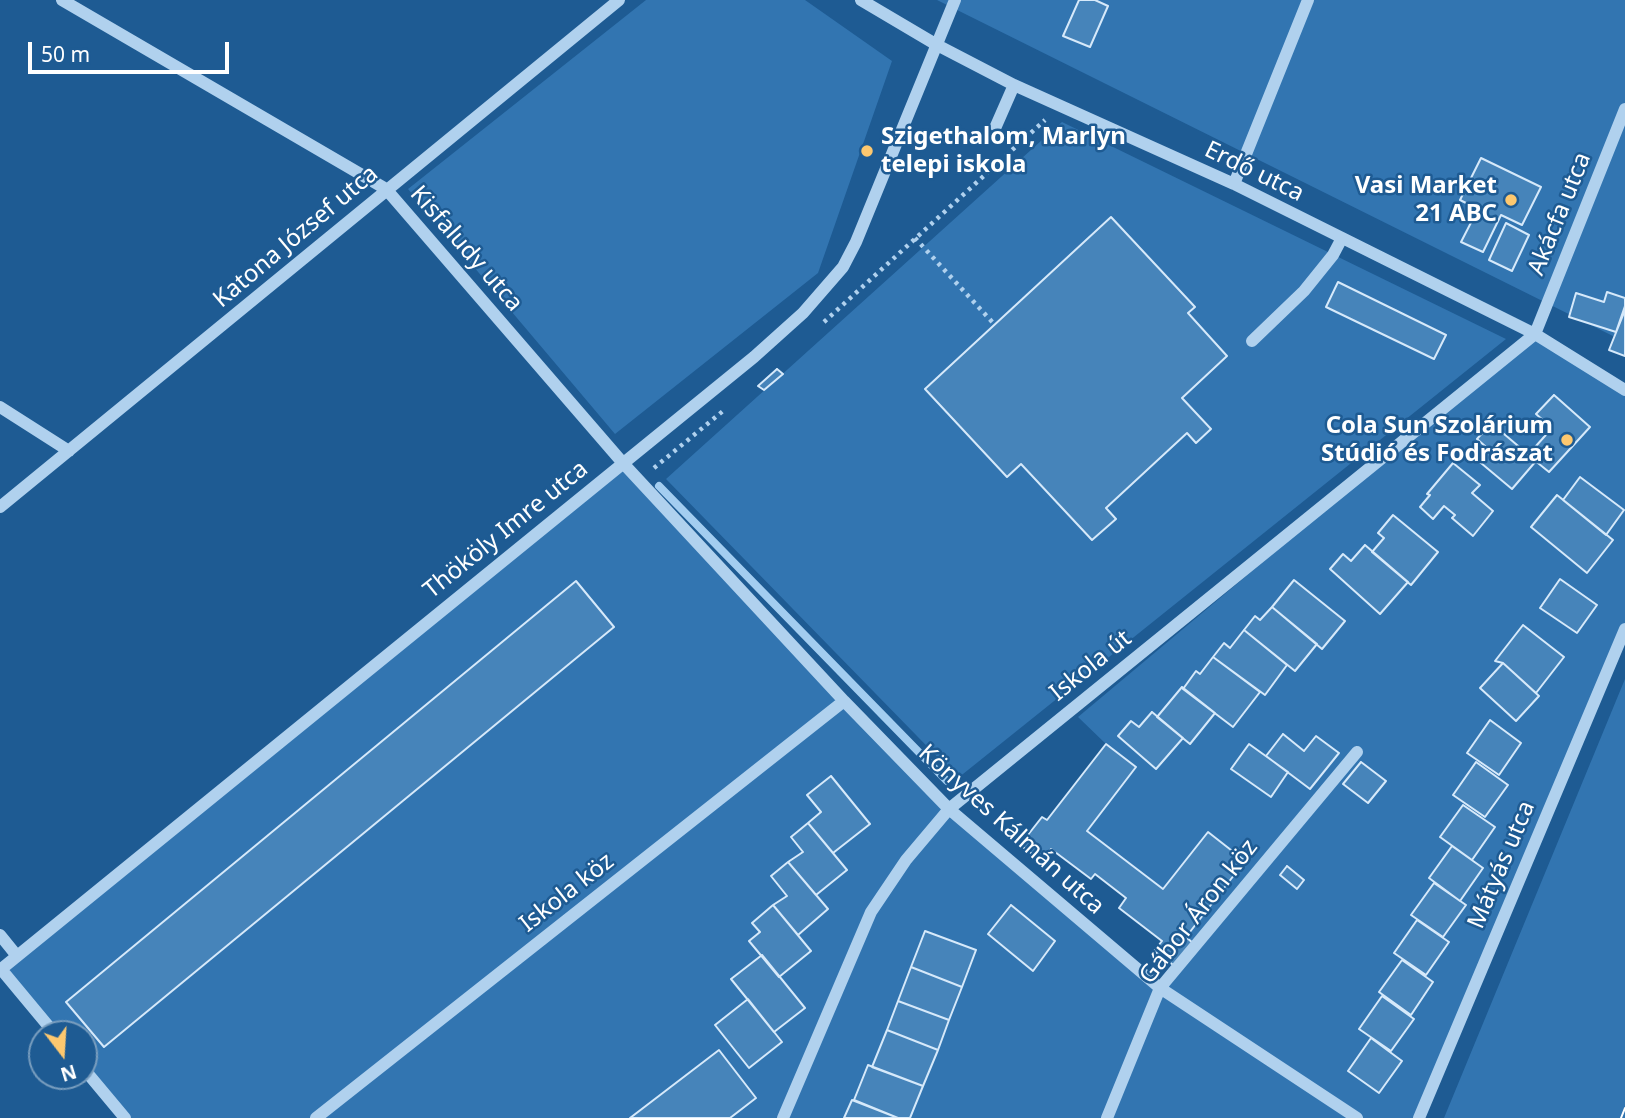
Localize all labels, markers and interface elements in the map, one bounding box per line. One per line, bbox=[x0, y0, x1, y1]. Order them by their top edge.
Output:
scale bar bbox=[32, 28, 233, 72]
text: 50 m bbox=[41, 40, 90, 68]
place label: Szigethalom, Marlyn telepi iskola bbox=[881, 123, 1126, 179]
street label: Erdő utca bbox=[1200, 136, 1308, 208]
marker: Szigethalom, Marlyn telepi iskola bbox=[859, 143, 875, 159]
street label: Akácfa utca bbox=[1522, 149, 1598, 279]
street label: Katona József utca bbox=[208, 160, 384, 314]
place label: Vasi Market 21 ABC bbox=[1355, 172, 1497, 228]
street label: Kisfaludy utca bbox=[404, 180, 528, 318]
marker: Vasi Market 21 ABC bbox=[1503, 192, 1519, 208]
place label: Cola Sun Szolárium Stúdió és Fodrászat bbox=[1321, 412, 1553, 468]
marker: Cola Sun Szolárium Stúdió és Fodrászat bbox=[1559, 432, 1575, 448]
street label: Thököly Imre utca bbox=[418, 455, 594, 605]
street label: Iskola út bbox=[1044, 624, 1138, 708]
street label: Könyves Kálmán utca bbox=[912, 739, 1110, 921]
street label: Mátyás utca bbox=[1462, 797, 1542, 933]
street label: Gábor Áron köz bbox=[1134, 834, 1264, 990]
street label: Iskola köz bbox=[514, 847, 620, 939]
north arrow bbox=[28, 1020, 98, 1090]
text: N bbox=[57, 1058, 80, 1088]

